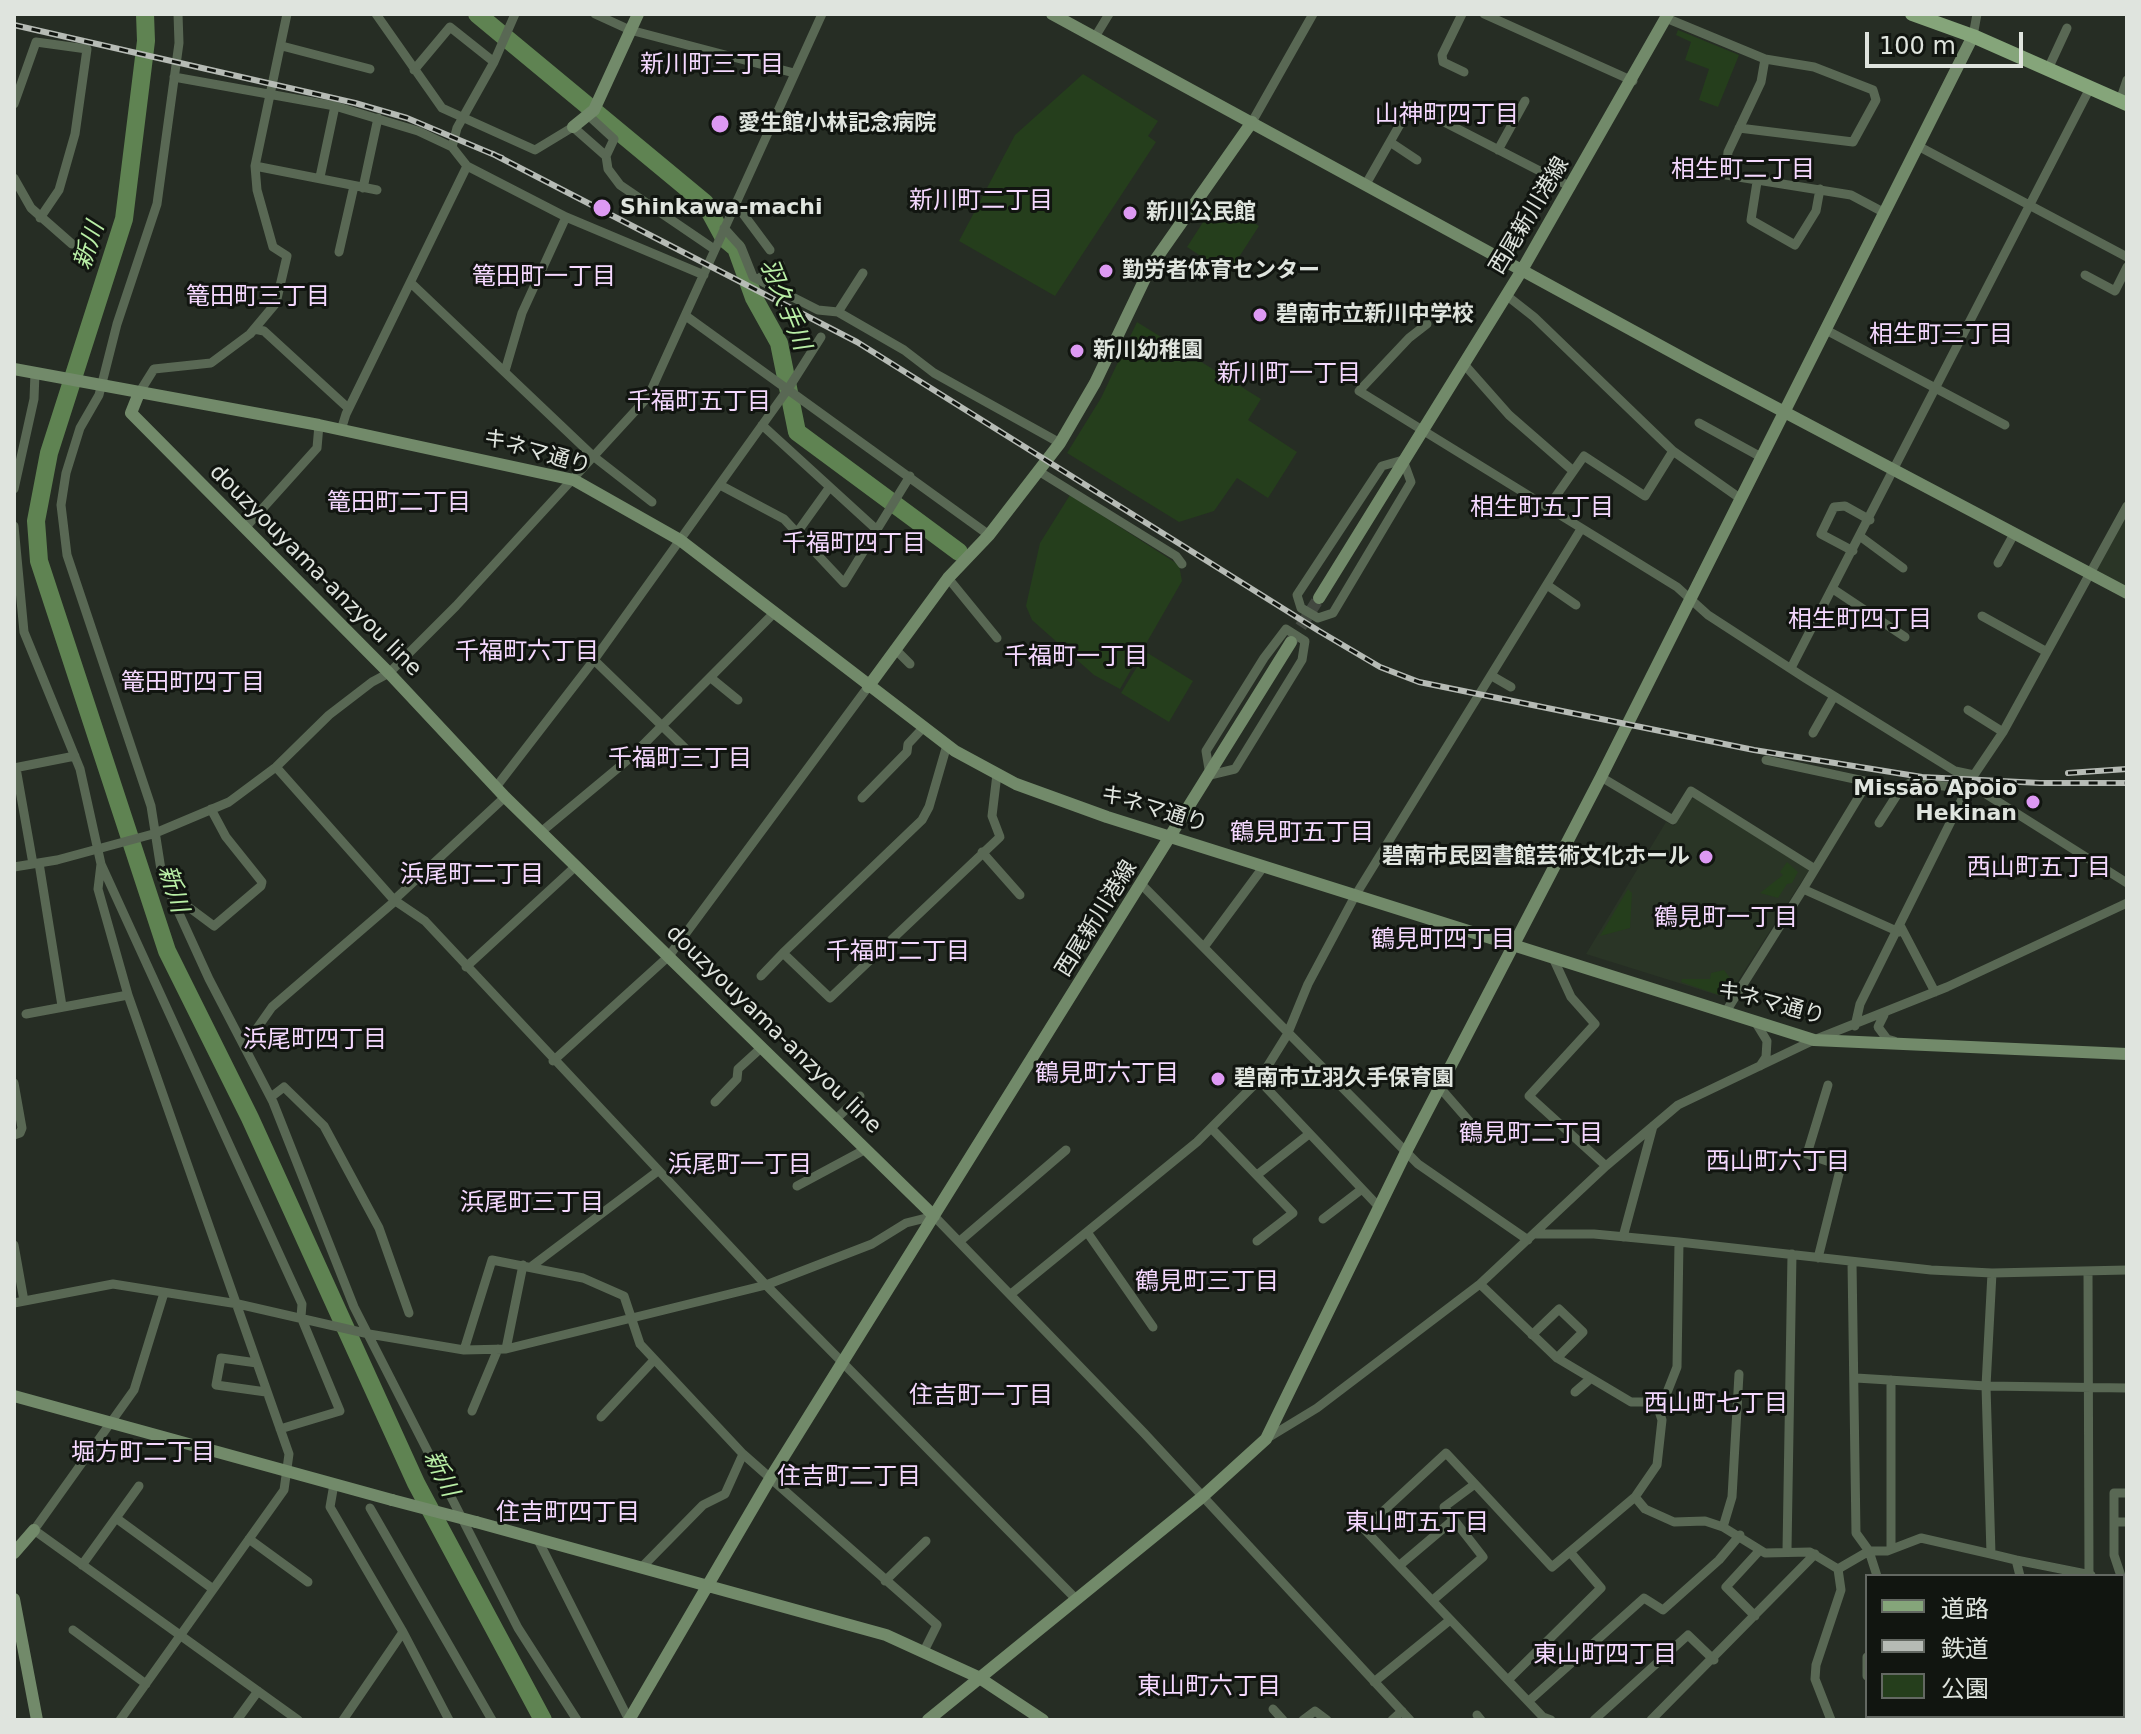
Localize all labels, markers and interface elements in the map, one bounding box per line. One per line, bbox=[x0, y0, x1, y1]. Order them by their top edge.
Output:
scale bar bbox=[1869, 16, 2027, 66]
text: 100 m bbox=[1879, 32, 1956, 60]
district label: 新川町三丁目 bbox=[640, 52, 784, 80]
district label: 山神町四丁目 bbox=[1375, 102, 1519, 130]
place label: 愛生館小林記念病院 bbox=[738, 111, 936, 137]
marker: 愛生館小林記念病院 bbox=[709, 113, 731, 135]
street label: 西尾新川港線 bbox=[1485, 153, 1575, 279]
district label: 相生町二丁目 bbox=[1671, 157, 1815, 185]
district label: 新川町二丁目 bbox=[909, 188, 1053, 216]
place label: Shinkawa-machi bbox=[620, 195, 823, 221]
marker: Shinkawa-machi bbox=[591, 197, 613, 219]
place label: 新川公民館 bbox=[1146, 200, 1256, 226]
marker: 新川公民館 bbox=[1121, 204, 1139, 222]
water label: 新川 bbox=[69, 219, 111, 273]
water label: 羽久手川 bbox=[753, 255, 815, 355]
place label: 勤労者体育センター bbox=[1122, 258, 1320, 284]
marker: 勤労者体育センター bbox=[1097, 262, 1115, 280]
district label: 篭田町一丁目 bbox=[472, 264, 616, 292]
district label: 篭田町三丁目 bbox=[186, 284, 330, 312]
place label: 碧南市立新川中学校 bbox=[1276, 302, 1474, 328]
marker: 碧南市立新川中学校 bbox=[1251, 306, 1269, 324]
district label: 相生町三丁目 bbox=[1869, 322, 2013, 350]
place label: 新川幼稚園 bbox=[1093, 338, 1203, 364]
marker: 新川幼稚園 bbox=[1068, 342, 1086, 360]
district label: 新川町一丁目 bbox=[1217, 361, 1361, 389]
district label: 千福町五丁目 bbox=[627, 389, 771, 417]
street label: キネマ通り bbox=[480, 425, 594, 481]
street label: douzyouyama-anzyou line bbox=[204, 460, 426, 682]
district label: 篭田町二丁目 bbox=[327, 490, 471, 518]
district label: 相生町五丁目 bbox=[1470, 495, 1614, 523]
district label: 千福町四丁目 bbox=[782, 531, 926, 559]
district label: 相生町四丁目 bbox=[1788, 607, 1932, 635]
district label: 千福町六丁目 bbox=[455, 639, 599, 667]
district label: 千福町一丁目 bbox=[1004, 644, 1148, 672]
district label: 篭田町四丁目 bbox=[121, 670, 265, 698]
district label: 千福町三丁目 bbox=[608, 746, 752, 774]
place label: Missão Apoio Hekinan bbox=[1853, 776, 2017, 828]
street label: キネマ通り bbox=[1098, 781, 1210, 839]
marker: Missão Apoio Hekinan bbox=[2024, 793, 2042, 811]
district label: 鶴見町五丁目 bbox=[1230, 820, 1374, 848]
place label: 碧南市民図書館芸術文化ホール bbox=[1382, 844, 1690, 870]
marker: 碧南市民図書館芸術文化ホール bbox=[1697, 848, 1715, 866]
district label: 西山町五丁目 bbox=[1967, 855, 2111, 883]
street label: 西尾新川港線 bbox=[1051, 856, 1143, 982]
water label: 新川 bbox=[151, 862, 193, 916]
district label: 浜尾町二丁目 bbox=[400, 862, 544, 890]
district label: 鶴見町一丁目 bbox=[1654, 905, 1798, 933]
street label: douzyouyama-anzyou line bbox=[660, 920, 886, 1140]
district label: 鶴見町四丁目 bbox=[1371, 927, 1515, 955]
district label: 千福町二丁目 bbox=[826, 939, 970, 967]
street label: キネマ通り bbox=[1714, 977, 1828, 1031]
district label: 浜尾町四丁目 bbox=[243, 1027, 387, 1055]
district label: 鶴見町六丁目 bbox=[1035, 1061, 1179, 1089]
place label: 碧南市立羽久手保育園 bbox=[1234, 1066, 1454, 1092]
marker: 碧南市立羽久手保育園 bbox=[1209, 1070, 1227, 1088]
district label: 鶴見町二丁目 bbox=[1459, 1121, 1603, 1149]
district label: 西山町六丁目 bbox=[1706, 1149, 1850, 1177]
district label: 浜尾町一丁目 bbox=[668, 1152, 812, 1180]
district label: 浜尾町三丁目 bbox=[460, 1190, 604, 1218]
district label: 鶴見町三丁目 bbox=[1135, 1269, 1279, 1297]
district label: 住吉町一丁目 bbox=[909, 1383, 1053, 1411]
district label: 西山町七丁目 bbox=[1644, 1391, 1788, 1419]
district label: 堀方町二丁目 bbox=[71, 1440, 215, 1468]
water label: 新川 bbox=[417, 1446, 463, 1502]
district label: 住吉町二丁目 bbox=[777, 1464, 921, 1492]
district label: 住吉町四丁目 bbox=[496, 1500, 640, 1528]
district label: 東山町五丁目 bbox=[1345, 1510, 1489, 1538]
legend bbox=[1865, 1574, 2125, 1718]
text: 道路 bbox=[1941, 1595, 1989, 1623]
text: 鉄道 bbox=[1941, 1635, 1989, 1663]
district label: 東山町四丁目 bbox=[1533, 1642, 1677, 1670]
district label: 東山町六丁目 bbox=[1137, 1674, 1281, 1702]
text: 公園 bbox=[1941, 1675, 1989, 1703]

